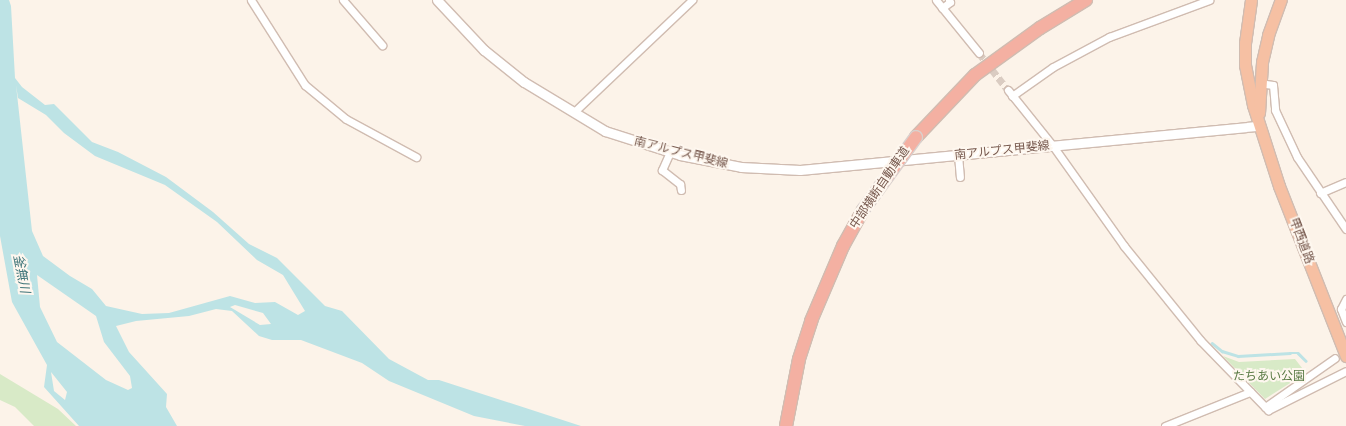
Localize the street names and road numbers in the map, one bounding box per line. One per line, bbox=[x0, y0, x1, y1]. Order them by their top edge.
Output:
street label: 南アルプス甲斐線 bbox=[633, 134, 729, 172]
street label: 南アルプス甲斐線 bbox=[954, 139, 1050, 163]
street label: 中部横断自動車道 bbox=[847, 144, 913, 232]
street label: 甲西道路 bbox=[1286, 216, 1316, 266]

